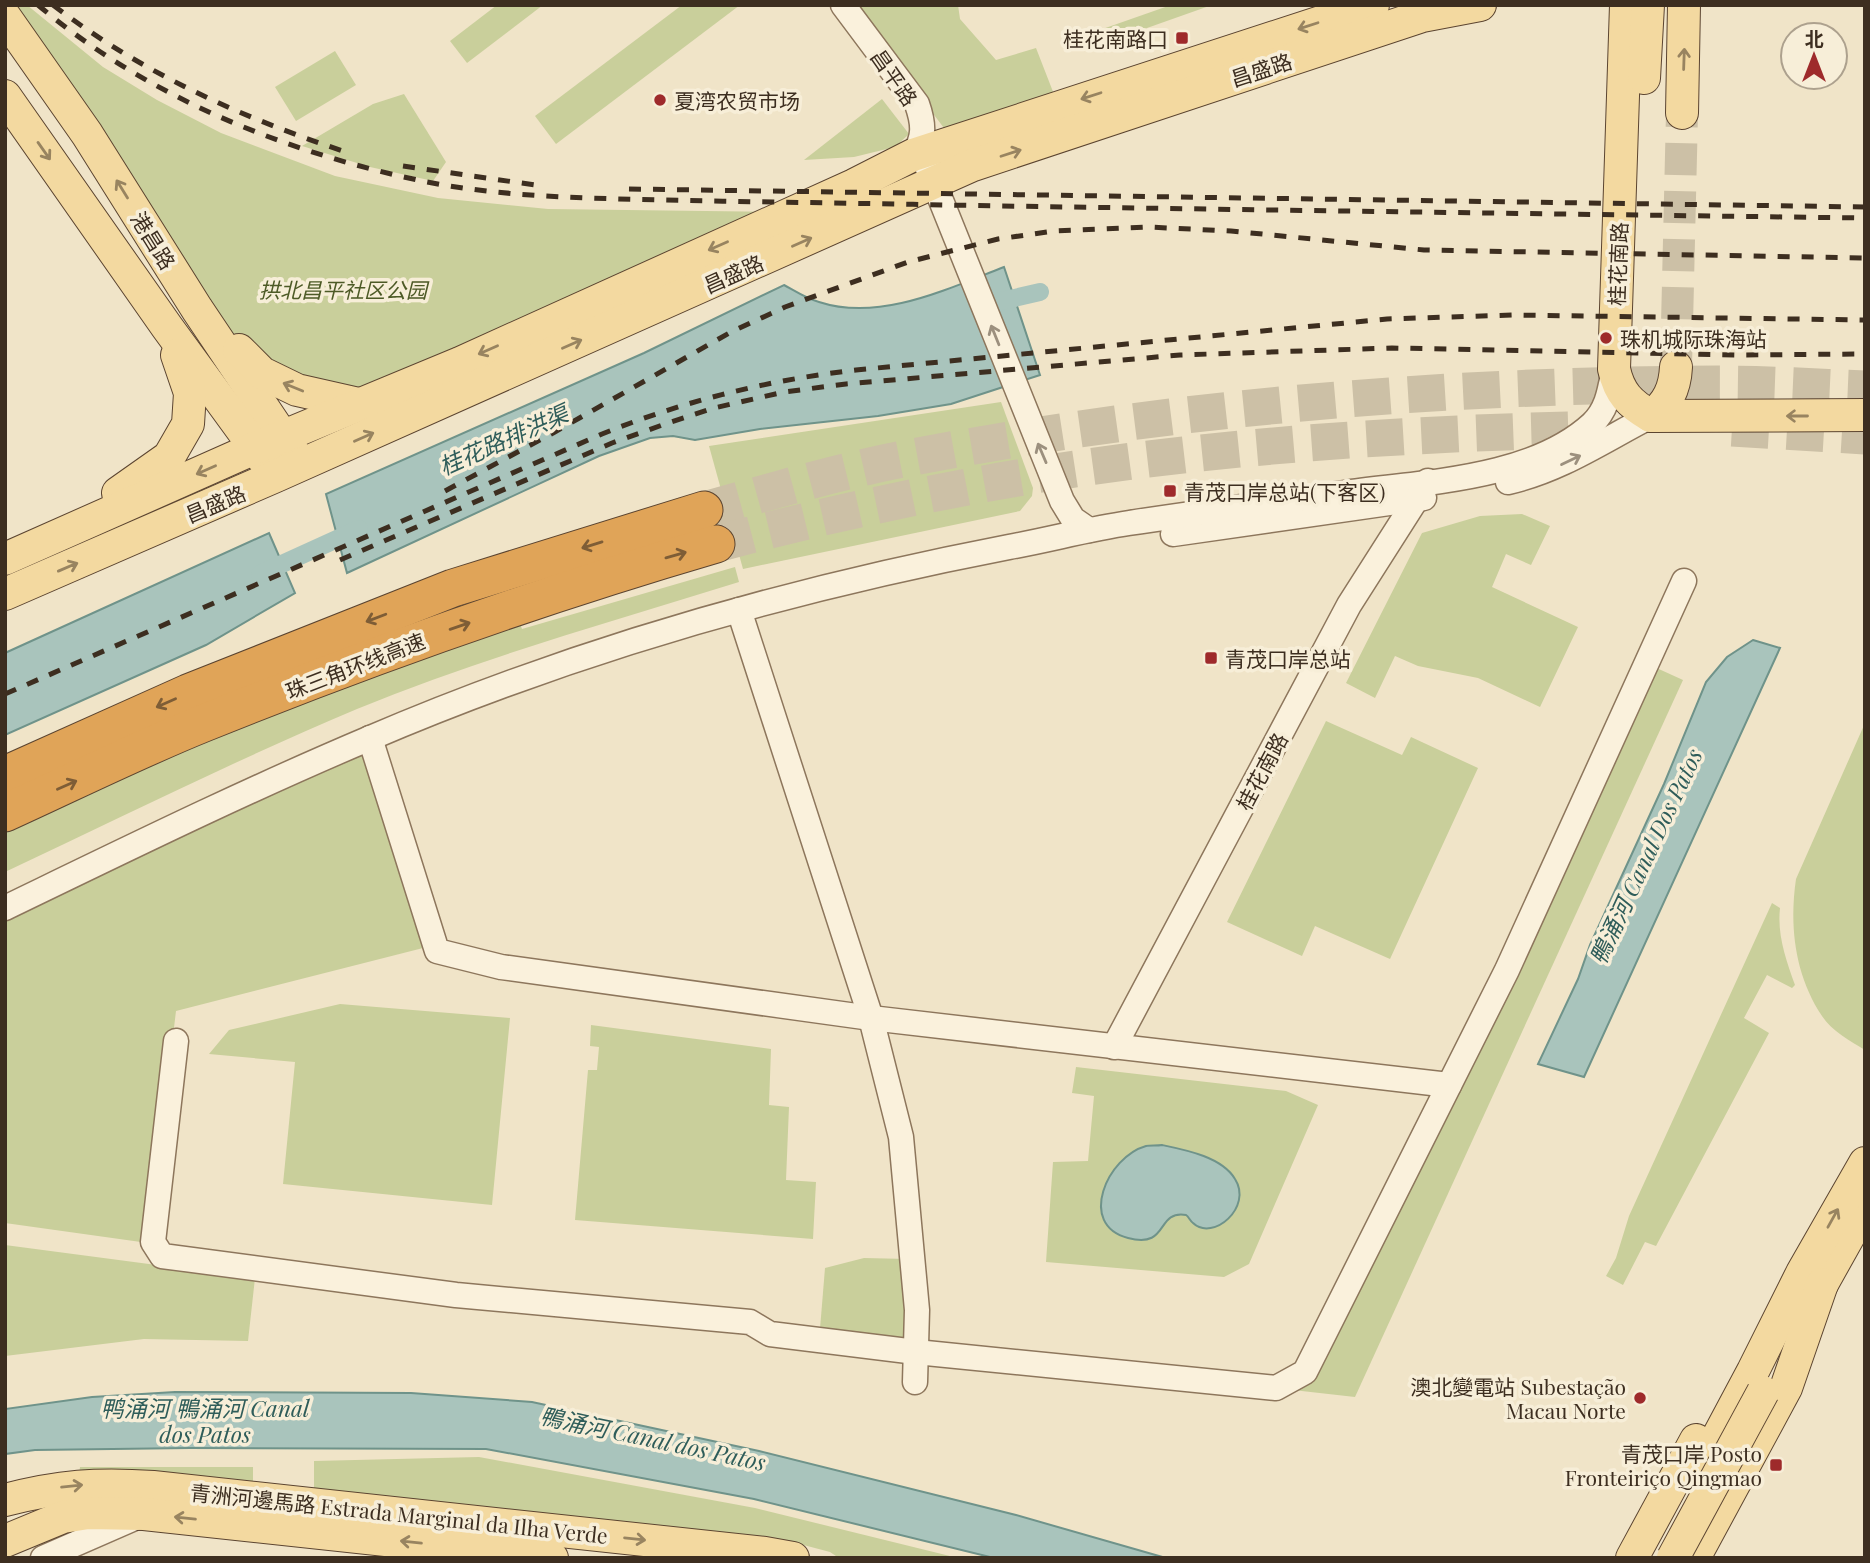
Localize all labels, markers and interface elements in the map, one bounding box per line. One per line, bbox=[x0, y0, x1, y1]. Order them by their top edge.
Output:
one-way arrow bbox=[1297, 20, 1319, 33]
north arrow bbox=[1779, 21, 1849, 91]
place label: 桂花南路口 bbox=[1063, 24, 1168, 52]
text: 北 bbox=[1804, 25, 1824, 51]
marker: 桂花南路口 bbox=[1174, 30, 1190, 46]
street label: 昌平路 bbox=[865, 43, 925, 111]
street label: 昌盛路 bbox=[1227, 46, 1295, 92]
one-way arrow bbox=[1677, 48, 1690, 71]
place label: 夏湾农贸市场 bbox=[674, 86, 800, 114]
one-way arrow bbox=[1081, 91, 1103, 103]
marker: 夏湾农贸市场 bbox=[652, 92, 668, 108]
one-way arrow bbox=[37, 141, 51, 160]
one-way arrow bbox=[1000, 145, 1022, 158]
one-way arrow bbox=[114, 179, 128, 199]
street label: 港昌路 bbox=[125, 206, 183, 274]
street label: 桂花南路 bbox=[1602, 222, 1632, 306]
one-way arrow bbox=[791, 235, 812, 248]
one-way arrow bbox=[708, 240, 729, 253]
street label: 昌盛路 bbox=[699, 247, 767, 299]
park label: 拱北昌平社区公园 bbox=[259, 275, 430, 303]
place label: 珠机城际珠海站 bbox=[1620, 324, 1767, 352]
one-way arrow bbox=[987, 325, 1000, 346]
marker: 珠机城际珠海站 bbox=[1598, 330, 1614, 346]
one-way arrow bbox=[561, 337, 582, 350]
one-way arrow bbox=[478, 344, 500, 357]
one-way arrow bbox=[283, 379, 304, 392]
water label: 桂花路排洪渠 bbox=[434, 396, 575, 481]
one-way arrow bbox=[1785, 409, 1808, 423]
one-way arrow bbox=[353, 430, 374, 443]
one-way arrow bbox=[1035, 442, 1048, 464]
one-way arrow bbox=[1560, 453, 1581, 467]
one-way arrow bbox=[196, 464, 217, 477]
place label: 青茂口岸总站(下客区) bbox=[1184, 477, 1385, 505]
street label: 昌盛路 bbox=[181, 478, 249, 528]
marker: 青茂口岸总站(下客区) bbox=[1162, 483, 1178, 499]
one-way arrow bbox=[581, 540, 603, 552]
one-way arrow bbox=[665, 548, 687, 561]
one-way arrow bbox=[57, 560, 78, 573]
one-way arrow bbox=[366, 612, 388, 625]
one-way arrow bbox=[448, 619, 470, 631]
street label: 珠三角环线高速 bbox=[281, 626, 429, 704]
place label: 青茂口岸总站 bbox=[1225, 644, 1351, 672]
marker: 青茂口岸总站 bbox=[1203, 650, 1219, 666]
one-way arrow bbox=[155, 697, 177, 710]
street label: 桂花南路 bbox=[1229, 727, 1293, 815]
water label: 鴨涌河 Canal Dos Patos bbox=[1581, 743, 1709, 969]
one-way arrow bbox=[56, 778, 78, 791]
one-way arrow bbox=[1827, 1208, 1840, 1229]
place label: 澳北變電站 Subestação Macau Norte bbox=[1410, 1372, 1626, 1424]
marker: 澳北變電站 Subestação Macau Norte bbox=[1632, 1390, 1648, 1406]
water label: 鸭涌河 鴨涌河 Canal dos Patos bbox=[101, 1392, 311, 1449]
water label: 鴨涌河 Canal dos Patos bbox=[537, 1399, 769, 1477]
place label: 青茂口岸 Posto Fronteiriço Qingmao bbox=[1565, 1439, 1762, 1491]
marker: 青茂口岸 Posto Fronteiriço Qingmao bbox=[1768, 1457, 1784, 1473]
street label: 青洲河邊馬路 Estrada Marginal da Ilha Verde bbox=[189, 1477, 609, 1549]
one-way arrow bbox=[60, 1479, 83, 1492]
one-way arrow bbox=[174, 1511, 197, 1524]
one-way arrow bbox=[623, 1533, 645, 1546]
one-way arrow bbox=[401, 1535, 423, 1548]

